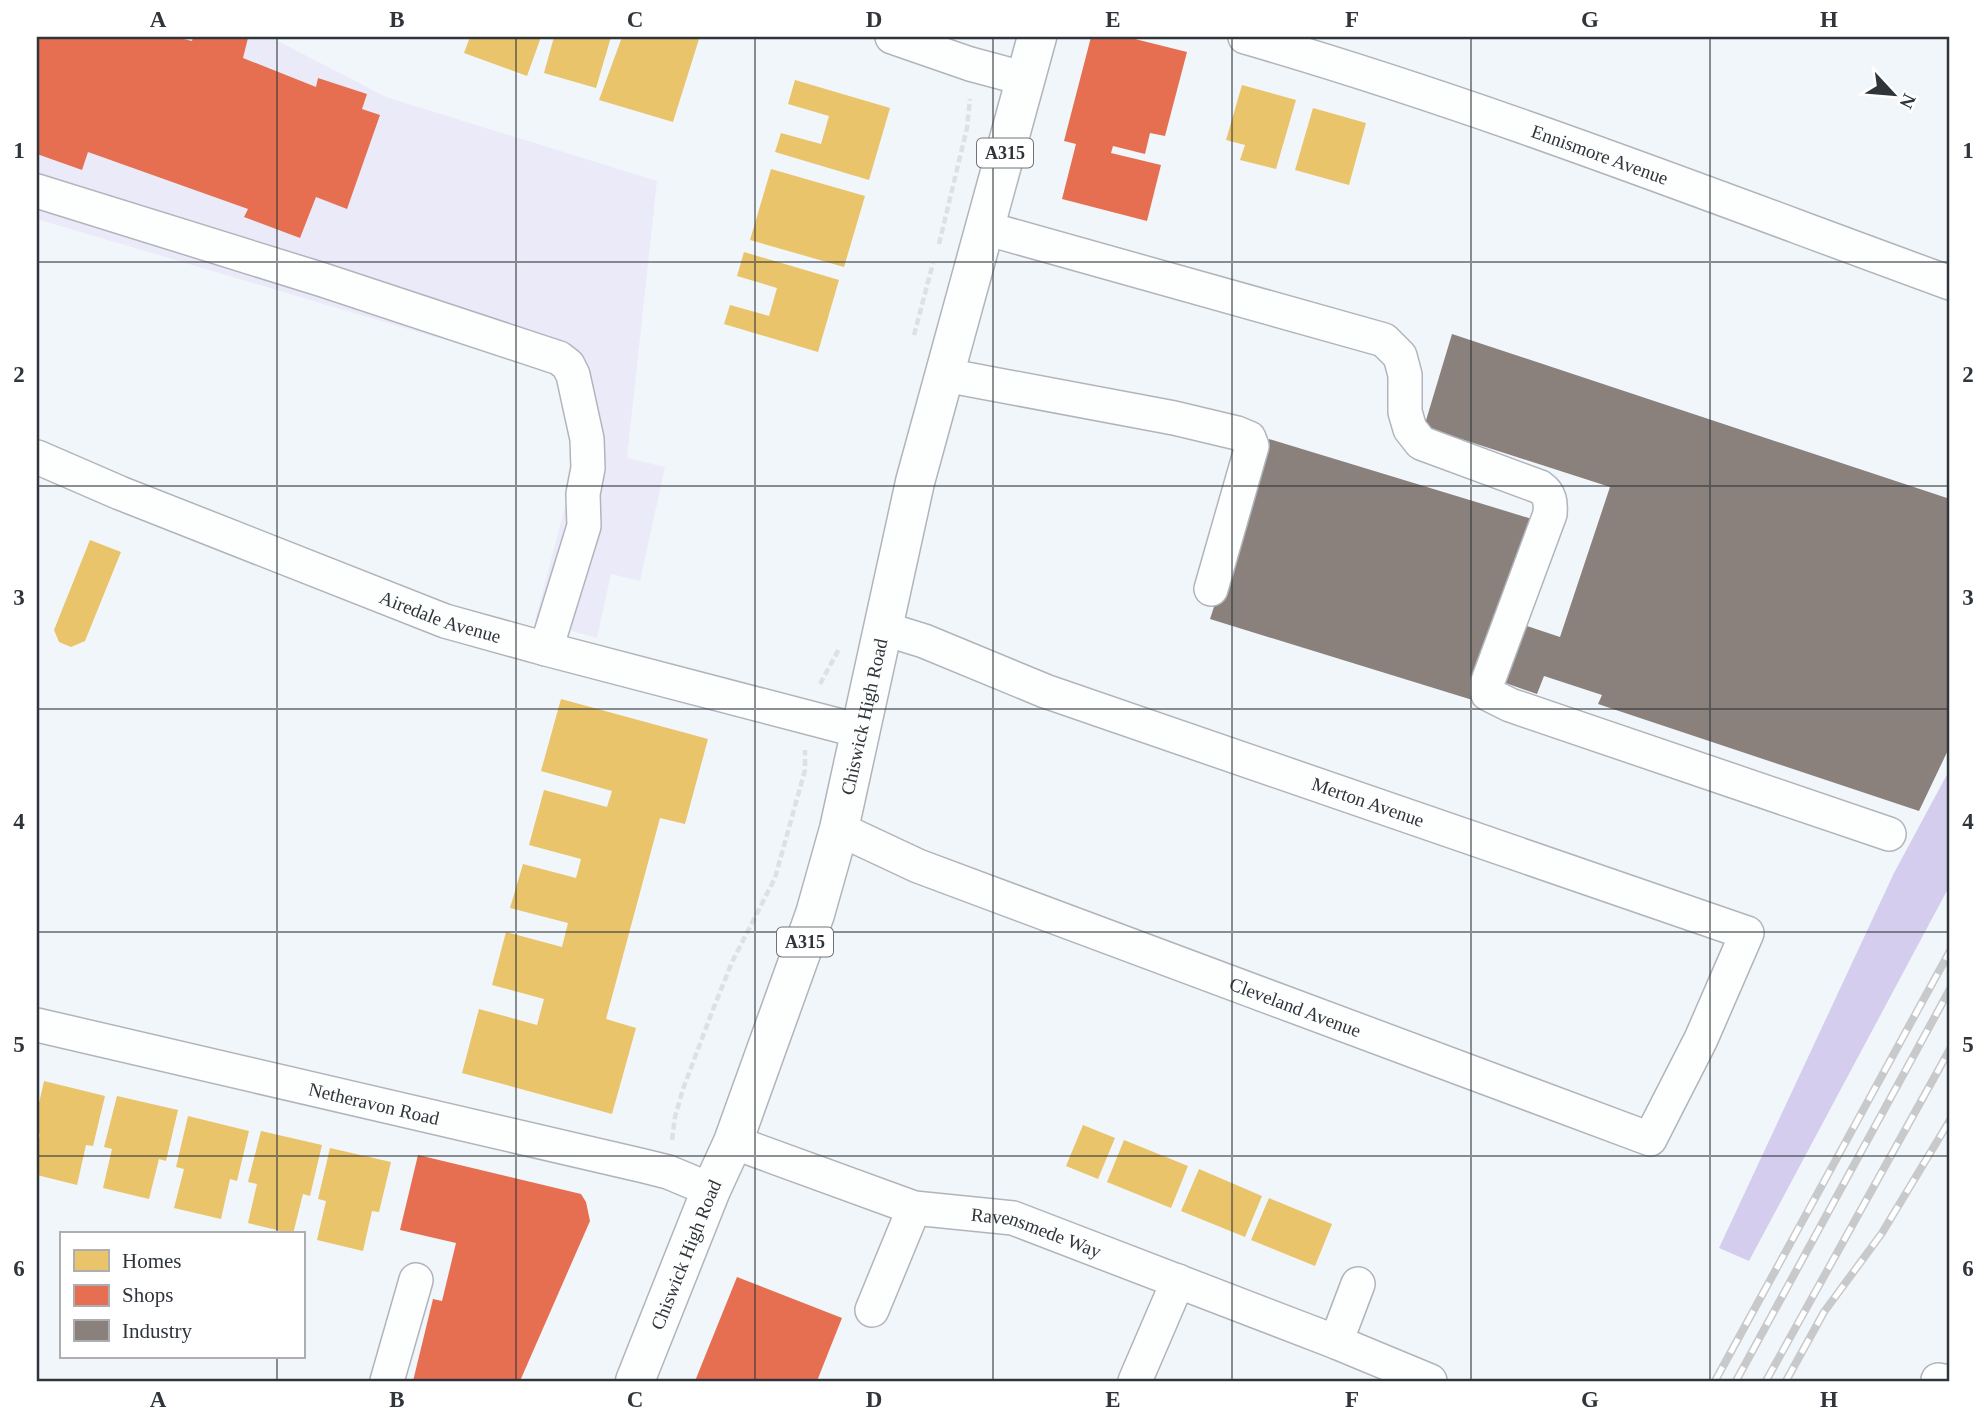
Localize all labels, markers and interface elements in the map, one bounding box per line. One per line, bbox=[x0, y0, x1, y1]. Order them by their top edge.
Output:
text: A bbox=[150, 7, 167, 32]
text: B bbox=[389, 7, 405, 32]
text: C bbox=[627, 7, 643, 32]
text: D bbox=[866, 7, 882, 32]
text: E bbox=[1105, 7, 1121, 32]
text: F bbox=[1345, 7, 1359, 32]
text: G bbox=[1581, 7, 1599, 32]
text: H bbox=[1820, 7, 1838, 32]
north arrow bbox=[1857, 60, 1927, 130]
text: N bbox=[1895, 90, 1920, 112]
street label: Ennismore Avenue bbox=[1529, 120, 1671, 189]
text: 1 bbox=[13, 138, 25, 163]
road number: A315 bbox=[977, 138, 1033, 168]
text: 1 bbox=[1962, 138, 1974, 163]
text: 2 bbox=[13, 362, 25, 387]
text: 2 bbox=[1962, 362, 1974, 387]
text: 3 bbox=[13, 585, 25, 610]
text: 3 bbox=[1962, 585, 1974, 610]
street label: Airedale Avenue bbox=[377, 586, 503, 647]
street label: Chiswick High Road bbox=[836, 636, 891, 797]
street label: Merton Avenue bbox=[1309, 773, 1427, 831]
text: 4 bbox=[13, 809, 25, 834]
text: 4 bbox=[1962, 809, 1974, 834]
road number: A315 bbox=[777, 928, 833, 957]
street label: Cleveland Avenue bbox=[1227, 973, 1364, 1041]
text: 5 bbox=[13, 1032, 25, 1057]
text: 5 bbox=[1962, 1032, 1974, 1057]
street label: Netheravon Road bbox=[307, 1078, 442, 1129]
street label: Chiswick High Road bbox=[646, 1176, 725, 1333]
street label: Ravensmede Way bbox=[970, 1203, 1105, 1262]
legend bbox=[60, 1232, 304, 1358]
text: Homes bbox=[122, 1249, 182, 1273]
text: 6 bbox=[13, 1256, 25, 1281]
text: 6 bbox=[1962, 1256, 1974, 1281]
text: Shops bbox=[122, 1283, 173, 1307]
text: Industry bbox=[122, 1319, 192, 1343]
text: A bbox=[150, 1387, 167, 1412]
text: B bbox=[389, 1387, 405, 1412]
text: C bbox=[627, 1387, 643, 1412]
text: D bbox=[866, 1387, 882, 1412]
text: E bbox=[1105, 1387, 1121, 1412]
text: F bbox=[1345, 1387, 1359, 1412]
text: G bbox=[1581, 1387, 1599, 1412]
text: H bbox=[1820, 1387, 1838, 1412]

